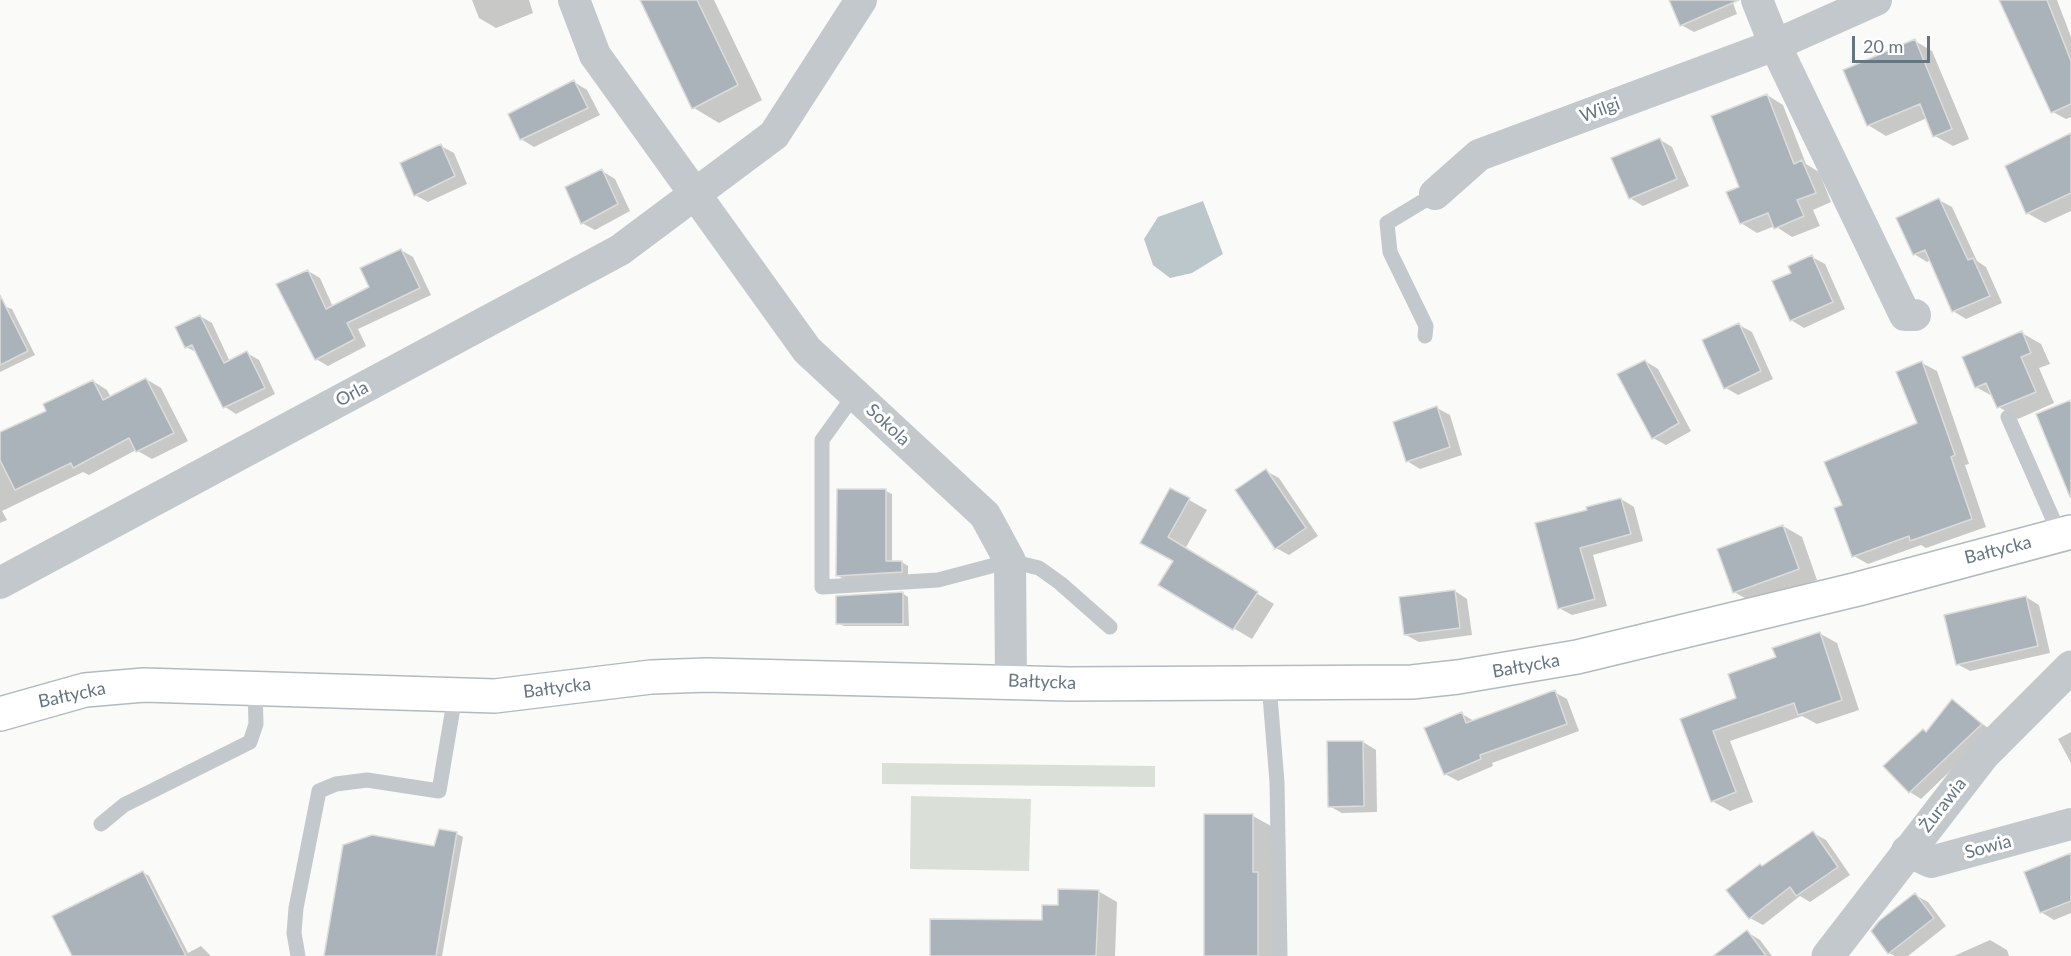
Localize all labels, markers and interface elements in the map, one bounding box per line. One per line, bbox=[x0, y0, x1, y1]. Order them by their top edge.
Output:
scale bar bbox=[1855, 24, 1933, 62]
text: 20 m bbox=[1863, 35, 1903, 57]
street label: Wilgi bbox=[1577, 93, 1623, 127]
street label: Orla bbox=[332, 376, 372, 412]
street label: Sokola bbox=[862, 399, 914, 451]
street label: Bałtycka bbox=[1962, 531, 2034, 569]
street label: Bałtycka bbox=[1491, 649, 1561, 683]
street label: Bałtycka bbox=[1008, 670, 1076, 694]
street label: Bałtycka bbox=[522, 673, 592, 703]
street label: Bałtycka bbox=[36, 677, 108, 713]
street label: Żurawia bbox=[1915, 773, 1971, 837]
street label: Sowia bbox=[1962, 830, 2014, 864]

